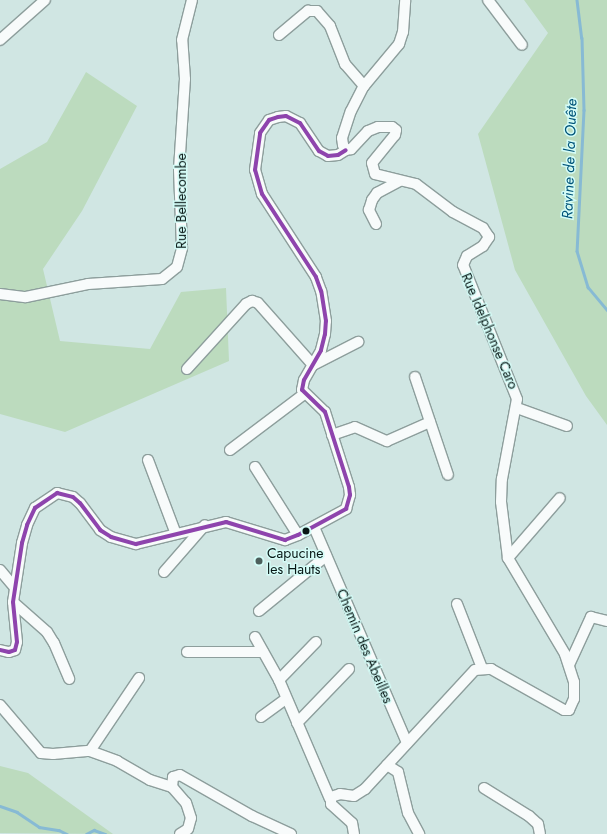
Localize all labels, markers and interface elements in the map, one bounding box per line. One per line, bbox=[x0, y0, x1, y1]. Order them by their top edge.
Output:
water label: Ravine de la Ouête bbox=[559, 99, 581, 219]
street label: Rue Bellecombe bbox=[173, 153, 189, 249]
street label: Rue Idelphonse Caro bbox=[458, 270, 522, 392]
unlabelled marker bbox=[301, 526, 311, 536]
place label: Capucine les Hauts bbox=[267, 545, 324, 578]
marker: Capucine les Hauts bbox=[254, 556, 264, 566]
street label: Chemin des Abeilles bbox=[333, 586, 397, 706]

